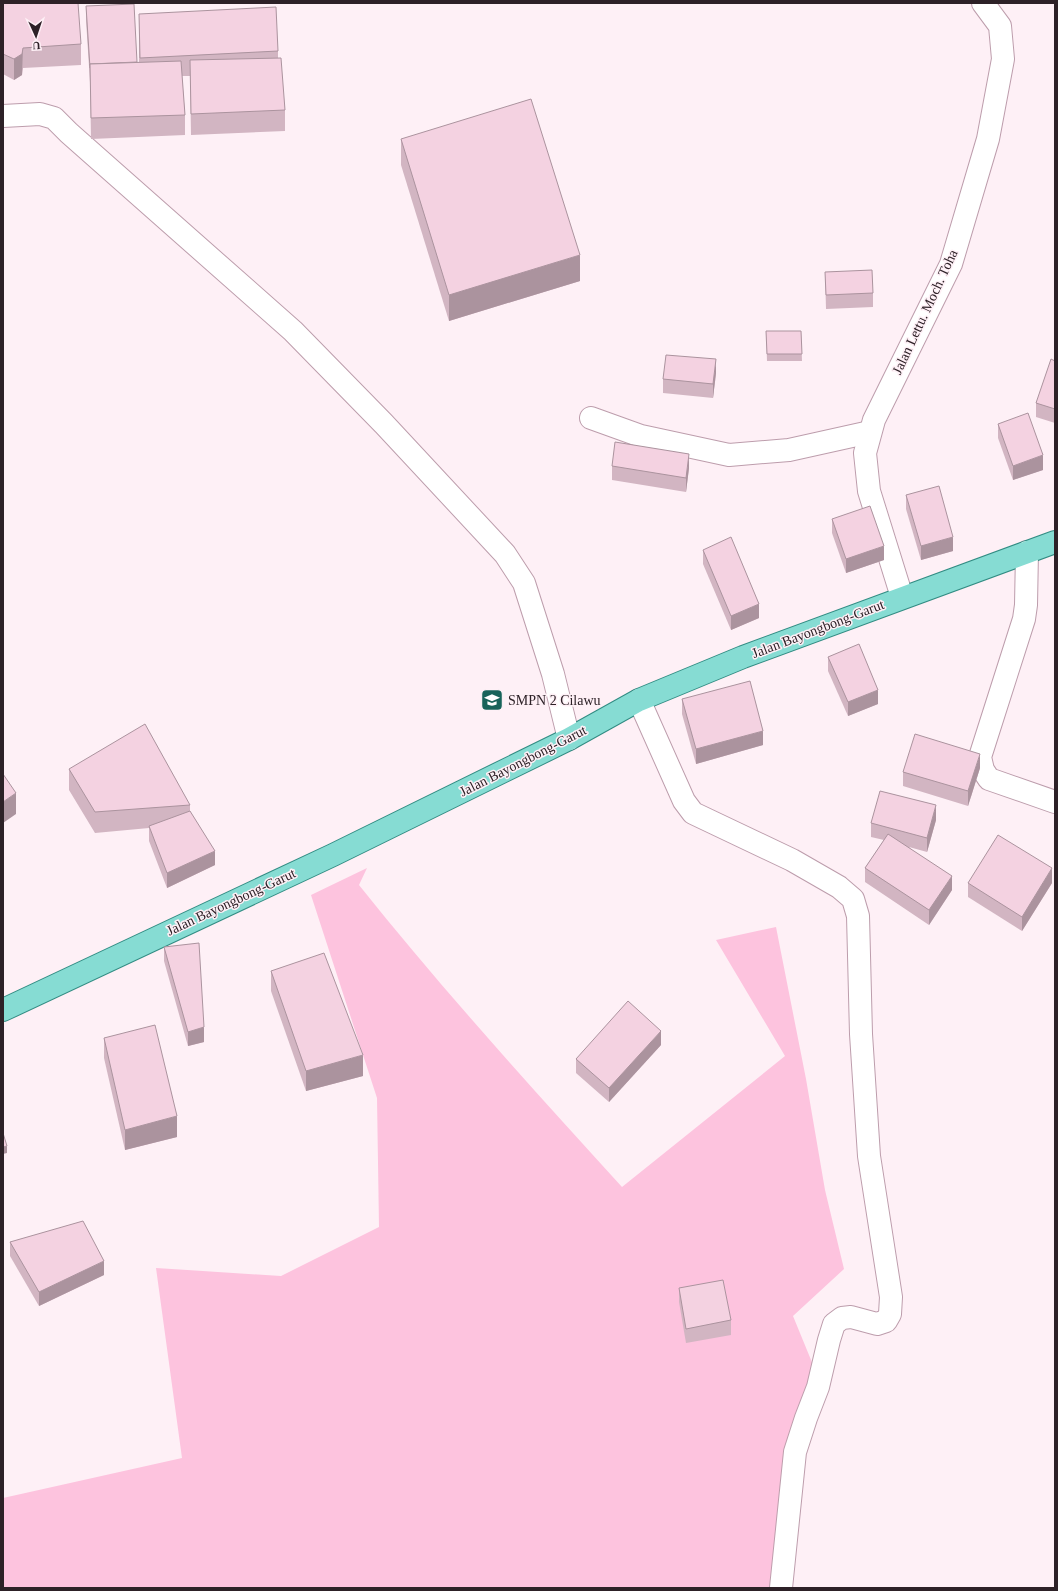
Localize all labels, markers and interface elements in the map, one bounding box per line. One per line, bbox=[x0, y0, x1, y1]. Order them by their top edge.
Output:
north arrow bbox=[16, 16, 56, 56]
text: U bbox=[32, 40, 41, 52]
street label: Jalan Lettu. Moch. Toha bbox=[889, 246, 961, 377]
street label: Jalan Bayongbong-Garut bbox=[750, 597, 886, 661]
school or university icon: SMPN 2 Cilawu bbox=[479, 687, 505, 713]
place label: SMPN 2 Cilawu bbox=[508, 693, 601, 708]
street label: Jalan Bayongbong-Garut bbox=[457, 722, 589, 800]
street label: Jalan Bayongbong-Garut bbox=[164, 865, 298, 938]

